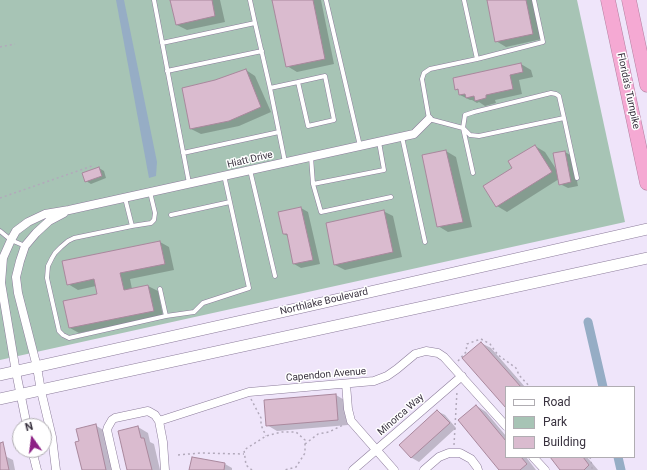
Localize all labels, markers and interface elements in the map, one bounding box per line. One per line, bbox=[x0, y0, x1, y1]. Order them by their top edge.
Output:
street label: Florida's Turnpike bbox=[614, 52, 642, 130]
street label: Hiatt Drive bbox=[226, 149, 274, 171]
street label: Northlake Boulevard bbox=[279, 286, 369, 318]
street label: Capendon Avenue bbox=[285, 366, 367, 384]
legend bbox=[505, 386, 635, 458]
street label: Minorca Way bbox=[375, 392, 427, 438]
text: Road bbox=[543, 395, 571, 409]
text: Park bbox=[543, 415, 567, 429]
north arrow bbox=[12, 418, 52, 458]
text: N bbox=[24, 420, 35, 434]
text: Building bbox=[543, 435, 586, 449]

